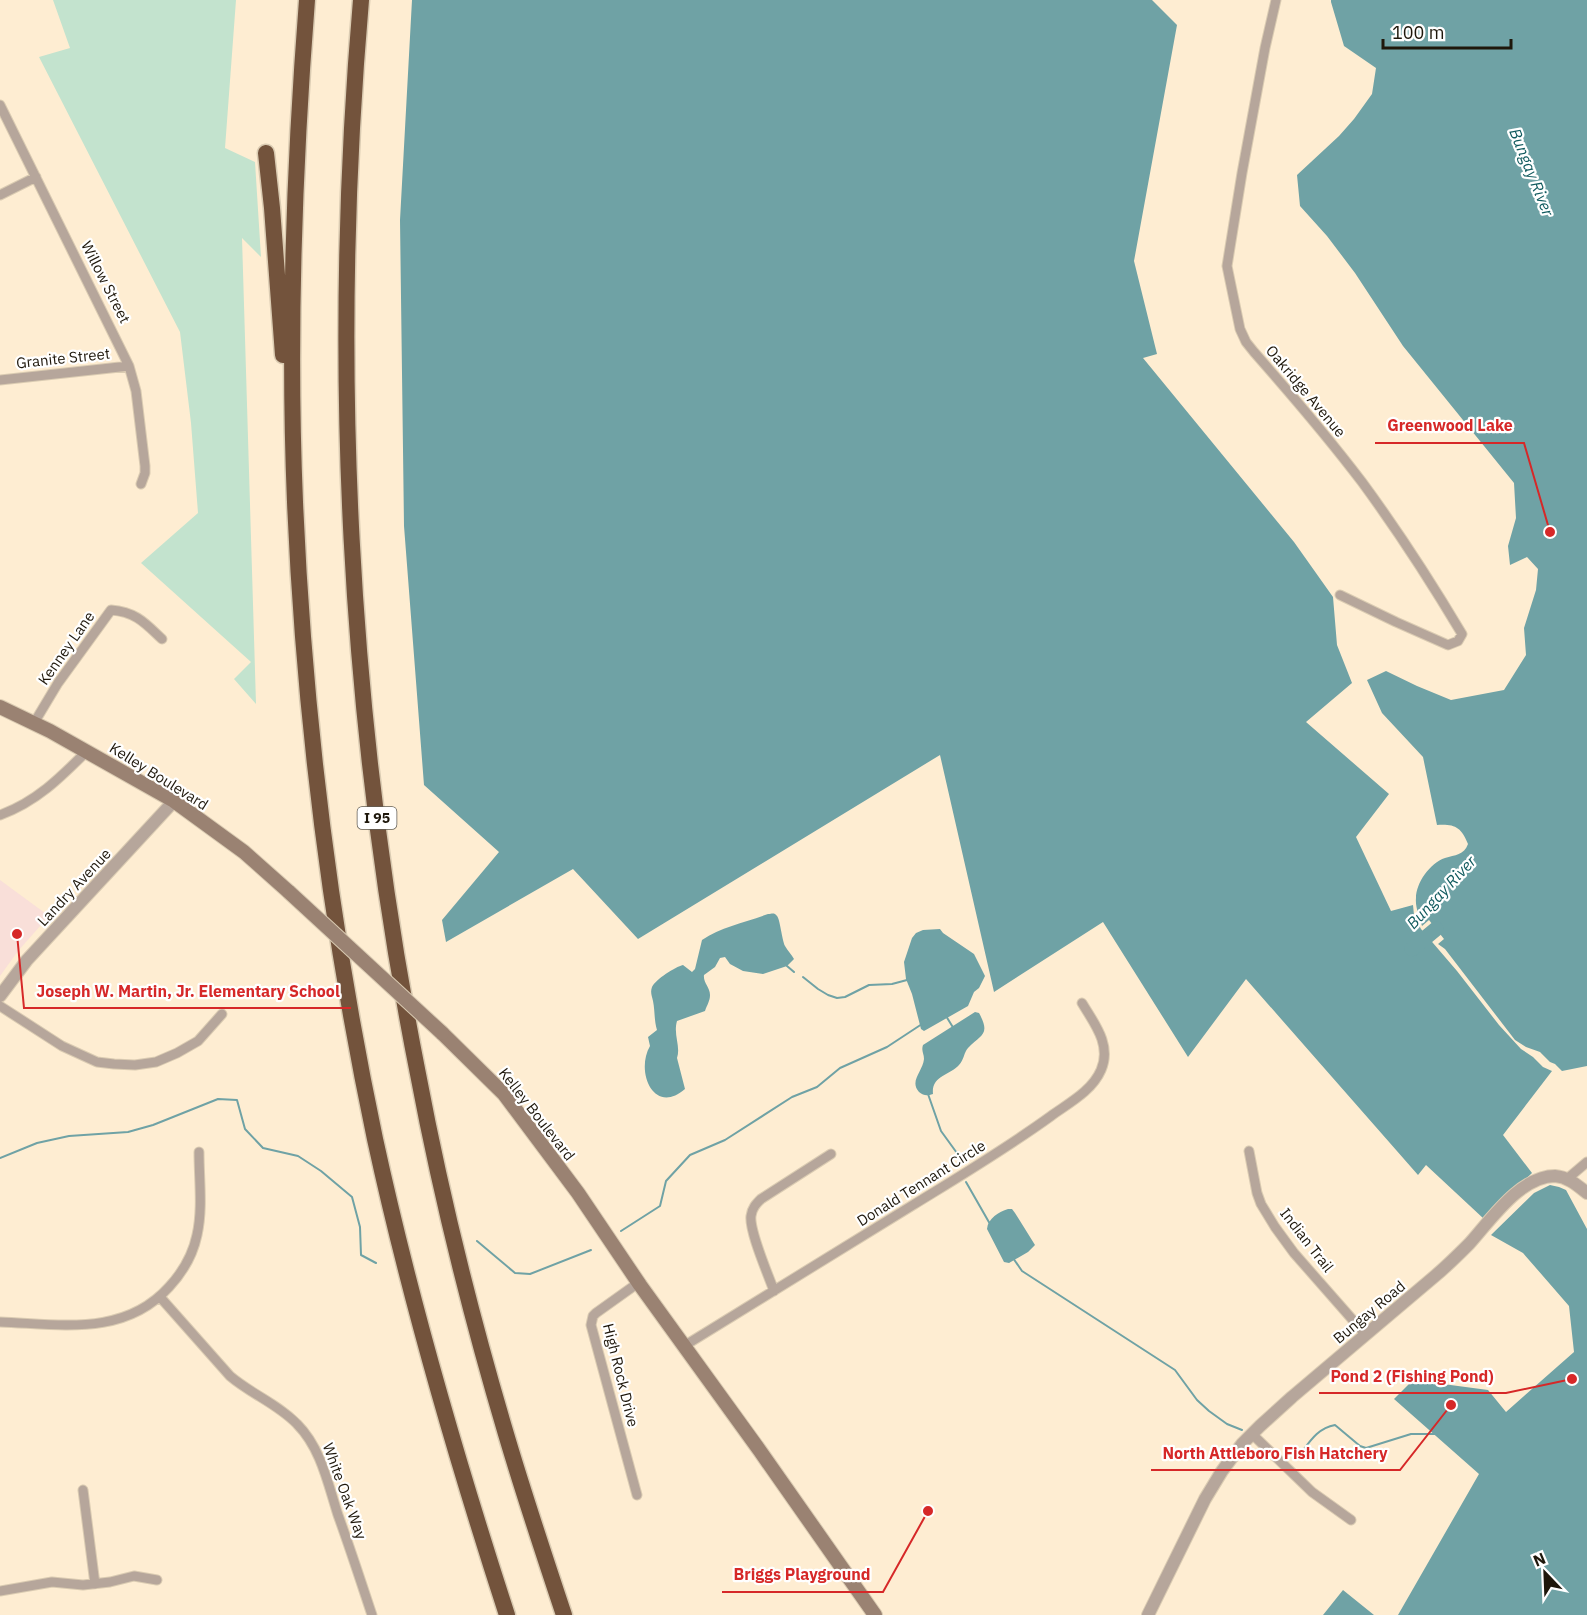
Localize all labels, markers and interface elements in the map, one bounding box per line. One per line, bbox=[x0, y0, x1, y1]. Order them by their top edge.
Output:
scale bar bbox=[1383, 12, 1510, 50]
text: 100 m bbox=[1392, 21, 1444, 44]
water label: Bungay River bbox=[1505, 125, 1559, 220]
street label: Willow Street bbox=[77, 238, 135, 326]
street label: Oakridge Avenue bbox=[1262, 341, 1350, 441]
street label: Granite Street bbox=[15, 344, 111, 372]
callout: Greenwood Lake bbox=[1375, 409, 1524, 443]
text: Greenwood Lake bbox=[1387, 415, 1513, 435]
street label: Kenney Lane bbox=[34, 607, 98, 689]
street label: Kelley Boulevard bbox=[106, 738, 212, 814]
road number: I 95 bbox=[358, 807, 397, 829]
street label: Landry Avenue bbox=[33, 844, 115, 930]
water label: Bungay River bbox=[1402, 850, 1481, 933]
callout: Joseph W. Martin, Jr. Elementary School bbox=[24, 974, 351, 1008]
text: Joseph W. Martin, Jr. Elementary School bbox=[36, 981, 340, 1001]
street label: Kelley Boulevard bbox=[495, 1064, 579, 1164]
street label: Donald Tennant Circle bbox=[853, 1136, 989, 1230]
street label: Indian Trail bbox=[1276, 1204, 1338, 1276]
street label: Bungay Road bbox=[1329, 1276, 1409, 1348]
street label: High Rock Drive bbox=[599, 1321, 643, 1429]
callout: Pond 2 (Fishing Pond) bbox=[1319, 1359, 1506, 1393]
text: Pond 2 (Fishing Pond) bbox=[1330, 1366, 1494, 1386]
callout: North Attleboro Fish Hatchery bbox=[1151, 1436, 1400, 1470]
street label: White Oak Way bbox=[319, 1440, 371, 1542]
text: North Attleboro Fish Hatchery bbox=[1162, 1443, 1388, 1463]
north arrow bbox=[1515, 1543, 1575, 1603]
text: N bbox=[1530, 1548, 1548, 1571]
callout: Briggs Playground bbox=[722, 1558, 883, 1592]
text: Briggs Playground bbox=[734, 1564, 870, 1584]

